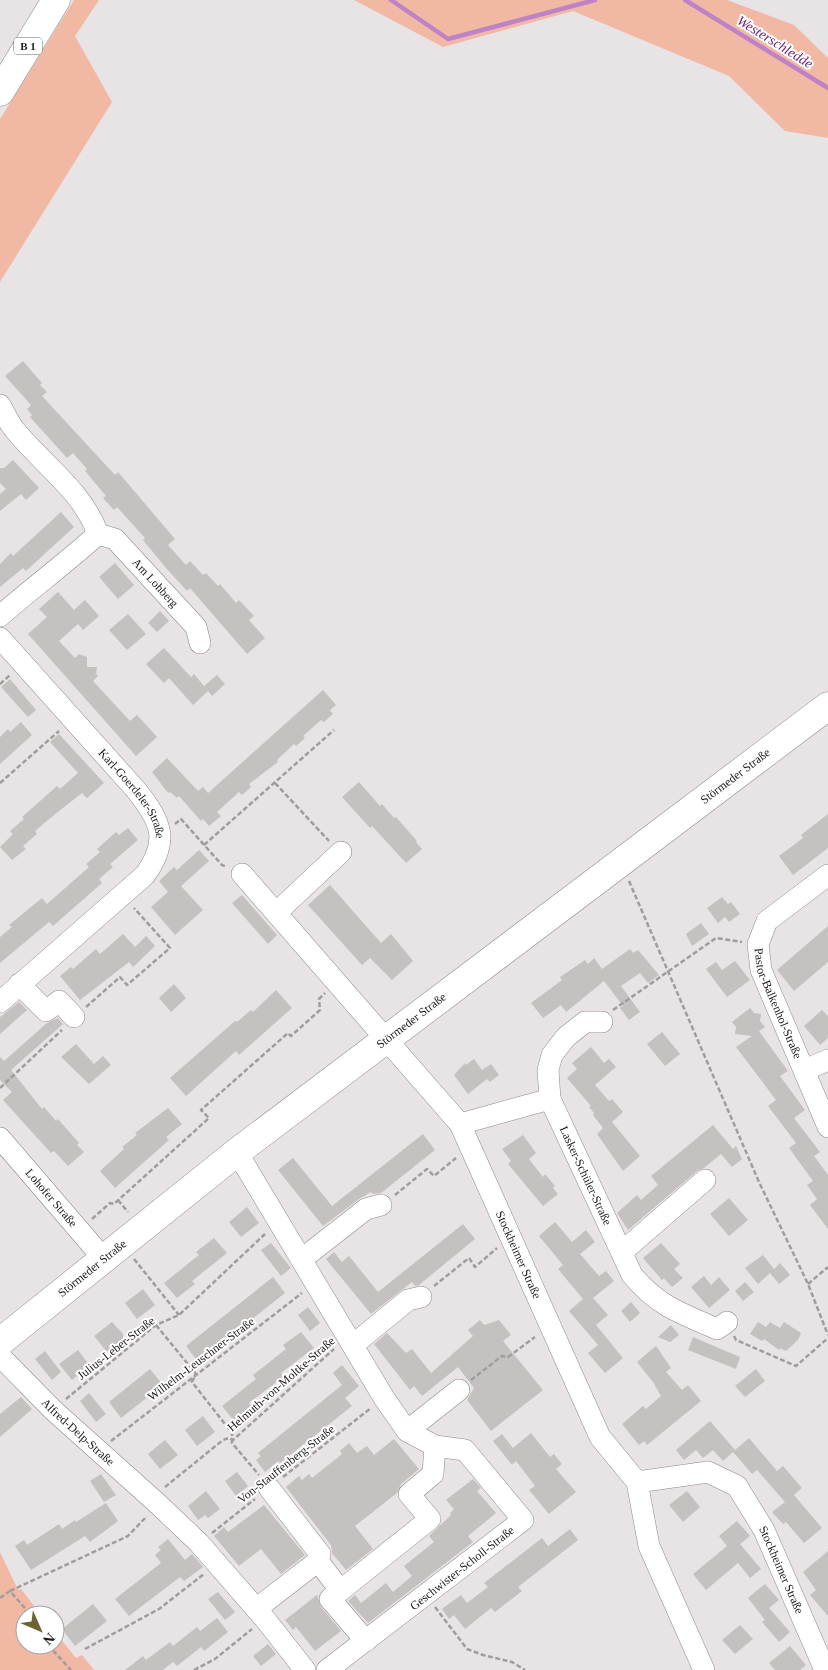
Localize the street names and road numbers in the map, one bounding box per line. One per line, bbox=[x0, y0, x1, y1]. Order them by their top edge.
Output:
road number: B 1 bbox=[14, 37, 42, 54]
street label: Am Lohberg bbox=[129, 555, 181, 610]
street label: Störmeder Straße bbox=[698, 745, 773, 807]
street label: Karl-Goerdeler-Straße bbox=[96, 746, 167, 839]
street label: Pastor-Balkenhol-Straße bbox=[752, 947, 805, 1061]
street label: Störmeder Straße bbox=[374, 990, 449, 1051]
street label: Lasker-Schüler-Straße bbox=[557, 1124, 615, 1227]
street label: Lohofer Straße bbox=[23, 1166, 80, 1230]
street label: Stockheimer Straße bbox=[493, 1209, 544, 1301]
street label: Störmeder Straße bbox=[55, 1237, 129, 1300]
street label: Julius-Leber-Straße bbox=[74, 1313, 158, 1383]
street label: Wilhelm-Leuschner-Straße bbox=[145, 1314, 257, 1404]
street label: Helmuth-von-Moltke-Straße bbox=[225, 1334, 337, 1434]
street label: Alfred-Delp-Straße bbox=[39, 1396, 117, 1469]
street label: Von-Stauffenberg-Straße bbox=[235, 1422, 337, 1506]
street label: Geschwister-Scholl-Straße bbox=[407, 1523, 517, 1613]
street label: Stockheimer Straße bbox=[756, 1523, 807, 1616]

